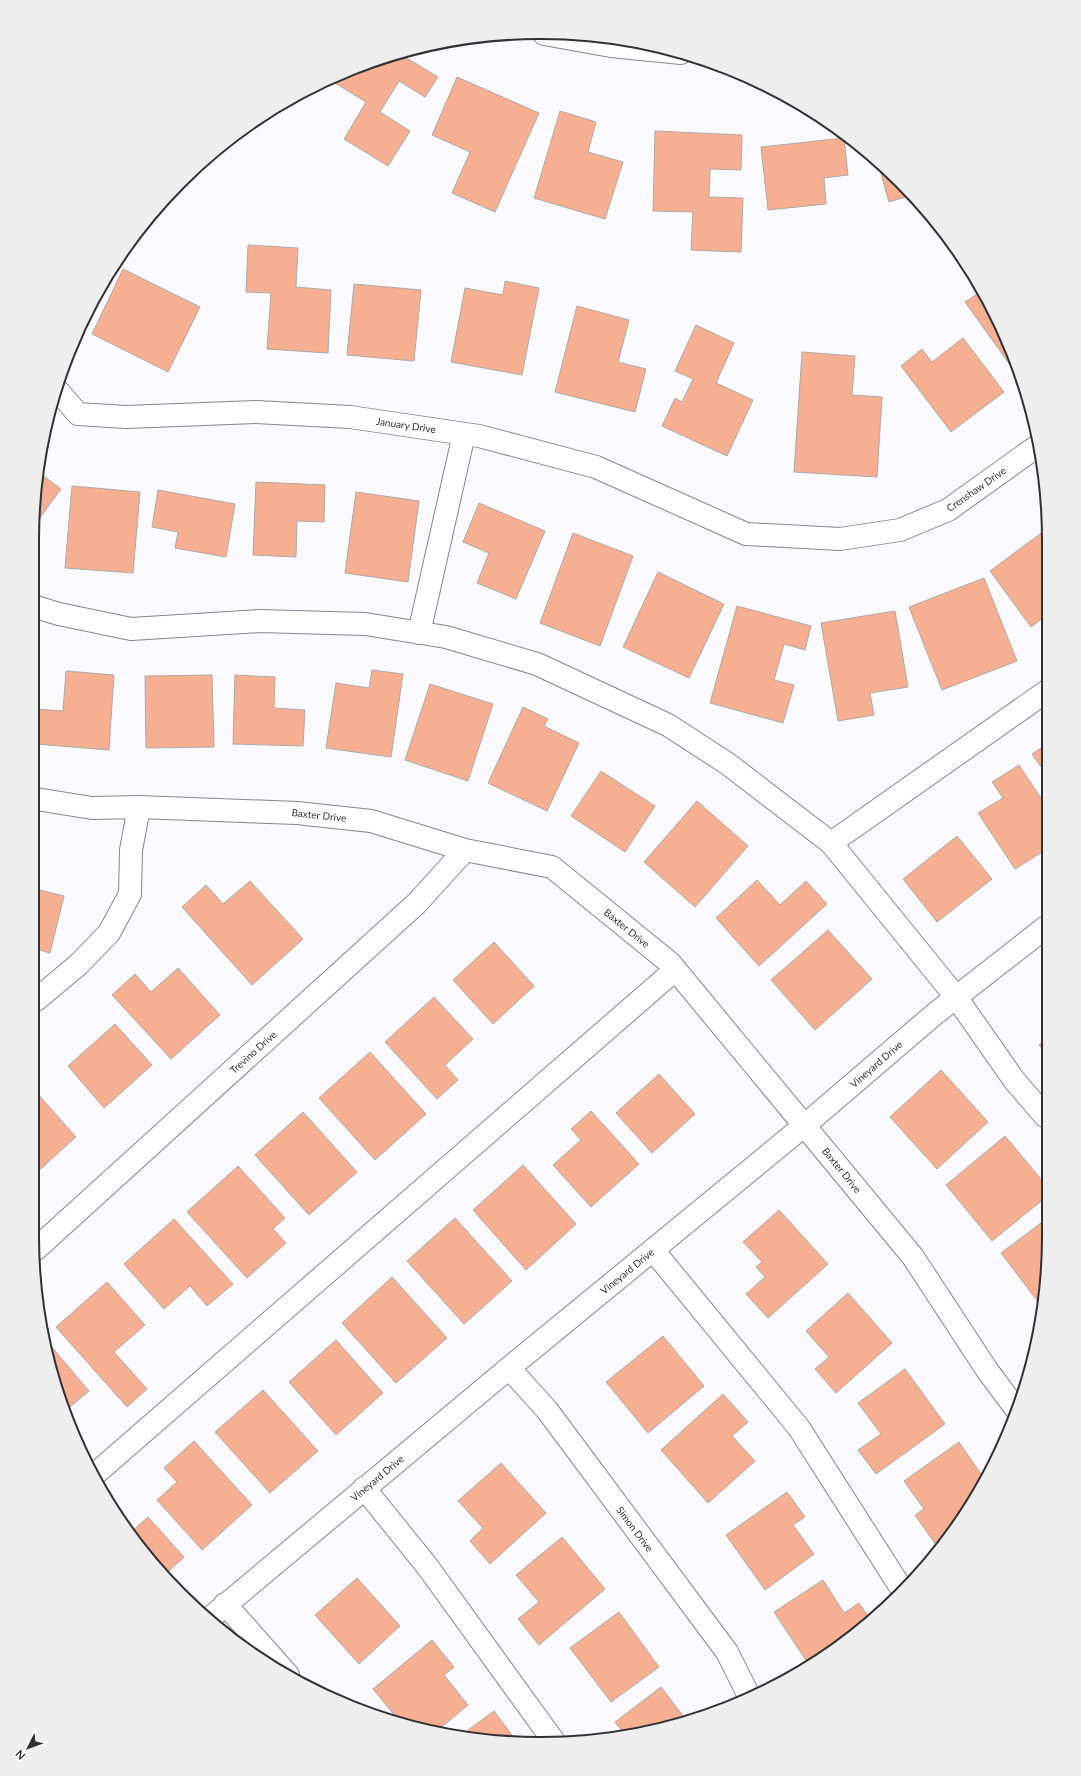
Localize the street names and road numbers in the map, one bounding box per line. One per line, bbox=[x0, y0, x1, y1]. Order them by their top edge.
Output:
street label: January Drive bbox=[375, 415, 437, 435]
street label: Crenshaw Drive bbox=[944, 464, 1008, 514]
street label: Baxter Drive bbox=[291, 806, 347, 824]
street label: Baxter Drive bbox=[602, 906, 652, 950]
street label: Trevino Drive bbox=[227, 1028, 279, 1076]
street label: Vineyard Drive bbox=[847, 1038, 905, 1090]
street label: Baxter Drive bbox=[820, 1145, 864, 1195]
street label: Vineyard Drive bbox=[598, 1246, 656, 1296]
street label: Vineyard Drive bbox=[348, 1452, 406, 1504]
street label: Simon Drive bbox=[614, 1504, 656, 1554]

